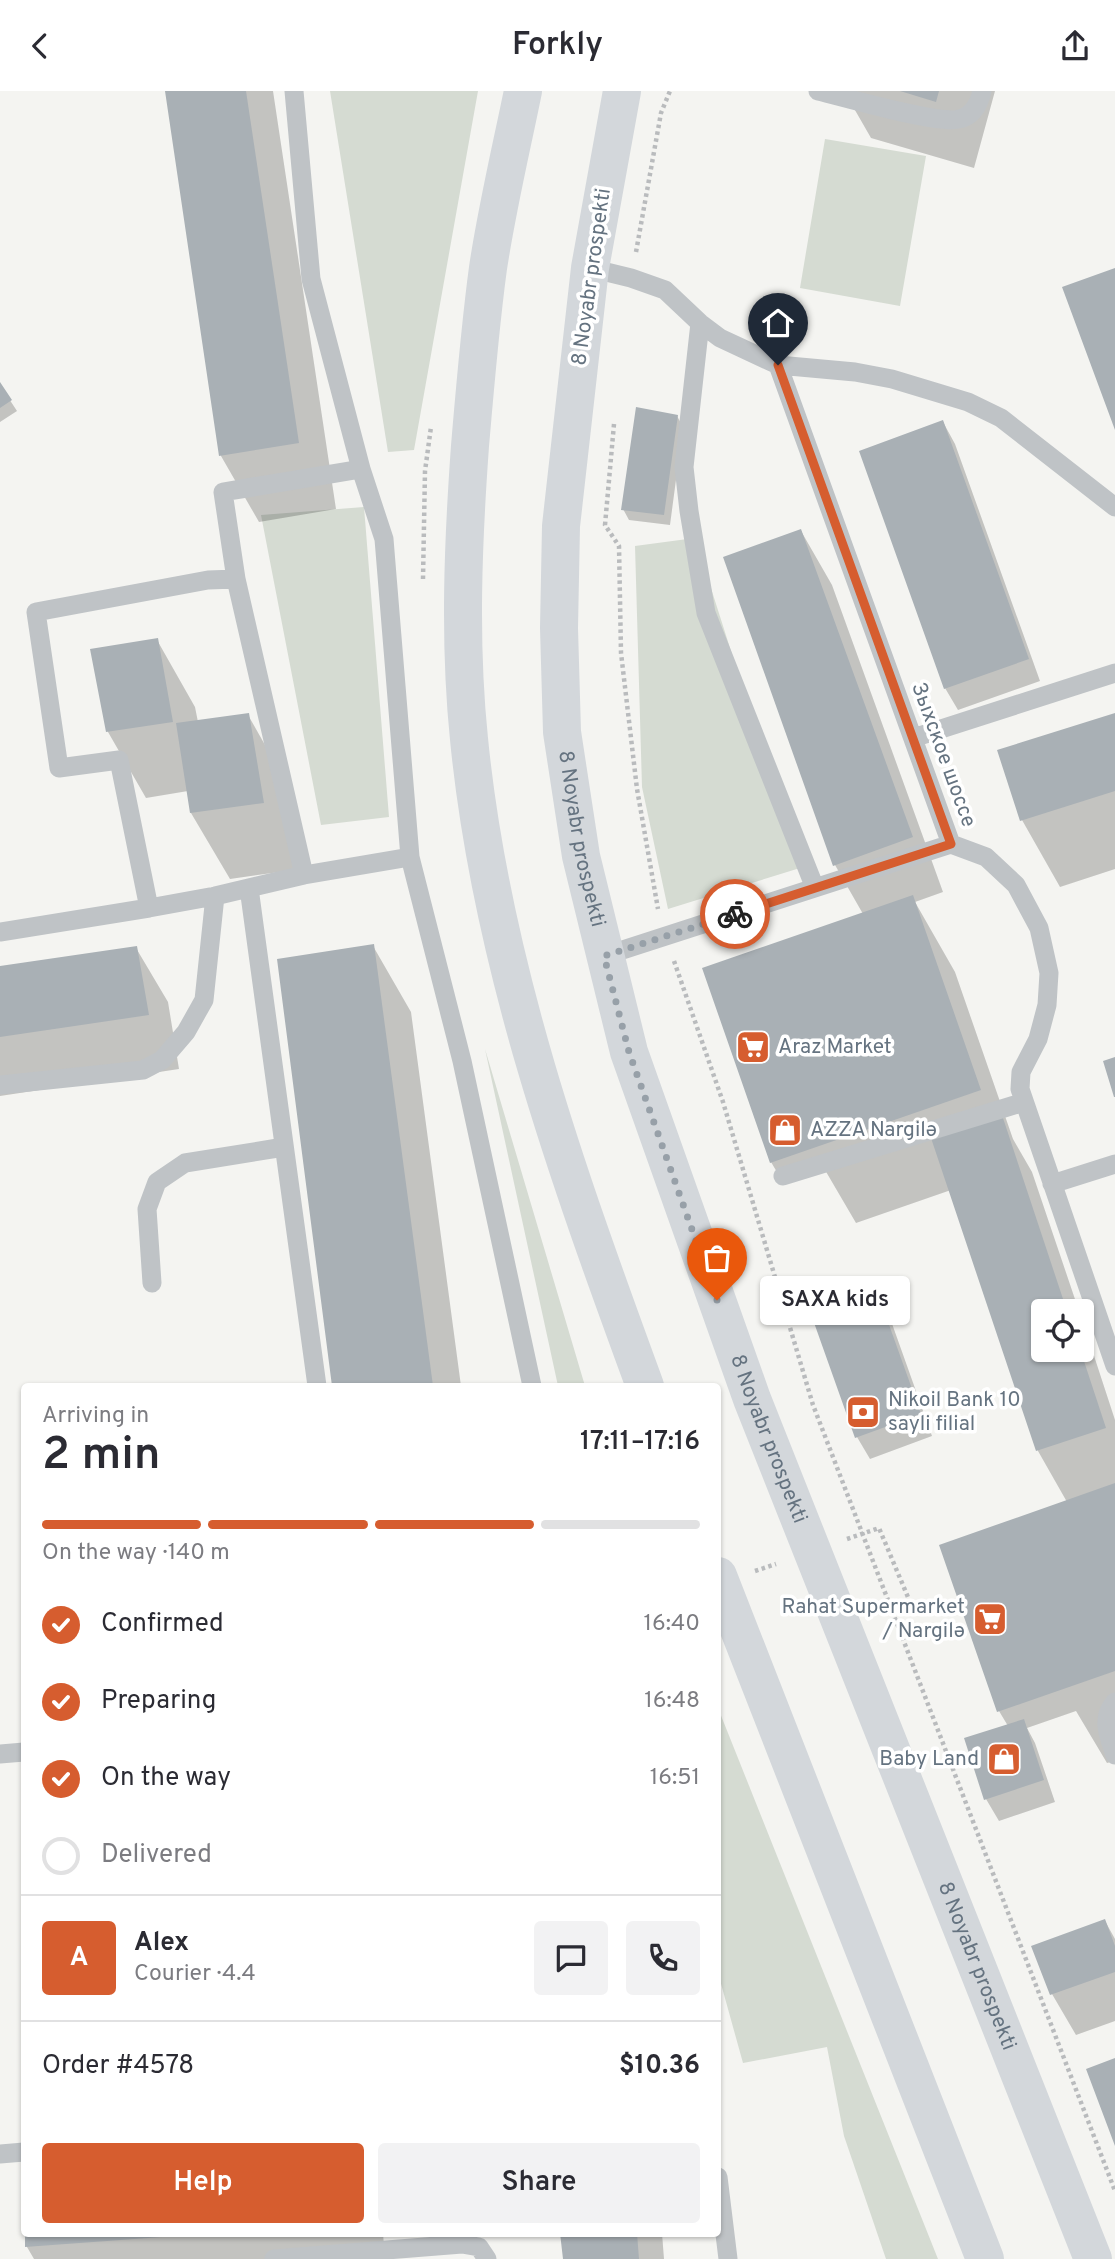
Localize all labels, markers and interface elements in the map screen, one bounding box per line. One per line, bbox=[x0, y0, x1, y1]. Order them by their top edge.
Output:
text: Forkly bbox=[512, 26, 603, 66]
icon: back bbox=[21, 27, 59, 65]
icon: share bbox=[1056, 27, 1094, 65]
street label: 8 Noyabr prospekti bbox=[566, 187, 618, 367]
pin bbox=[748, 293, 808, 365]
icon: home bbox=[759, 304, 797, 342]
street label: Зыхское шоссе bbox=[904, 679, 982, 831]
street label: 8 Noyabr prospekti bbox=[552, 749, 611, 930]
courier bbox=[700, 879, 770, 949]
icon: bike bbox=[716, 895, 754, 933]
supermarket icon: Araz Market bbox=[734, 1028, 772, 1066]
place label: Araz Market bbox=[778, 1034, 892, 1061]
shop icon: AZZA Nargilə bbox=[766, 1111, 804, 1149]
place label: AZZA Nargilə bbox=[810, 1117, 937, 1144]
pin bbox=[687, 1228, 747, 1300]
icon: bag bbox=[698, 1239, 736, 1277]
callout: SAXA kids bbox=[759, 1275, 910, 1325]
text: SAXA kids bbox=[781, 1286, 889, 1315]
map controls bbox=[1031, 1299, 1094, 1362]
button: locate bbox=[1031, 1299, 1094, 1362]
street label: 8 Noyabr prospekti bbox=[724, 1351, 813, 1527]
place label: Nikoil Bank 10 sayli filial bbox=[888, 1387, 1021, 1438]
bank icon: Nikoil Bank 10 sayli filial bbox=[844, 1393, 882, 1431]
text: Arriving in bbox=[42, 1402, 149, 1431]
text: 17:11–17:16 bbox=[580, 1426, 700, 1459]
text: 2 min bbox=[42, 1427, 161, 1486]
text: On the way · 140 m bbox=[42, 1539, 230, 1568]
place label: Rahat Supermarket / Nargilə bbox=[782, 1594, 965, 1645]
supermarket icon: Rahat Supermarket / Nargilə bbox=[971, 1600, 1009, 1638]
icon: check bbox=[42, 1606, 80, 1644]
text: Confirmed bbox=[101, 1608, 224, 1641]
text: 16:40 bbox=[643, 1610, 700, 1639]
icon: check bbox=[42, 1683, 80, 1721]
text: Preparing bbox=[101, 1685, 216, 1718]
text: 16:48 bbox=[644, 1687, 700, 1716]
shop icon: Baby Land bbox=[985, 1740, 1023, 1778]
place label: Baby Land bbox=[879, 1746, 979, 1773]
icon: check bbox=[42, 1760, 80, 1798]
text: On the way bbox=[101, 1762, 231, 1795]
text: 16:51 bbox=[650, 1764, 700, 1793]
text: Delivered bbox=[101, 1839, 212, 1872]
street label: 8 Noyabr prospekti bbox=[931, 1878, 1022, 2054]
button: chat bbox=[534, 1921, 608, 1995]
button: phone bbox=[626, 1921, 700, 1995]
text: Alex bbox=[134, 1927, 189, 1960]
text: A bbox=[70, 1942, 88, 1975]
text: Courier · 4.4 bbox=[134, 1960, 256, 1989]
text: Order #4578 bbox=[42, 2050, 194, 2083]
text: $10.36 bbox=[619, 2050, 700, 2083]
button: Help bbox=[42, 2143, 364, 2223]
button: Share bbox=[378, 2143, 700, 2223]

